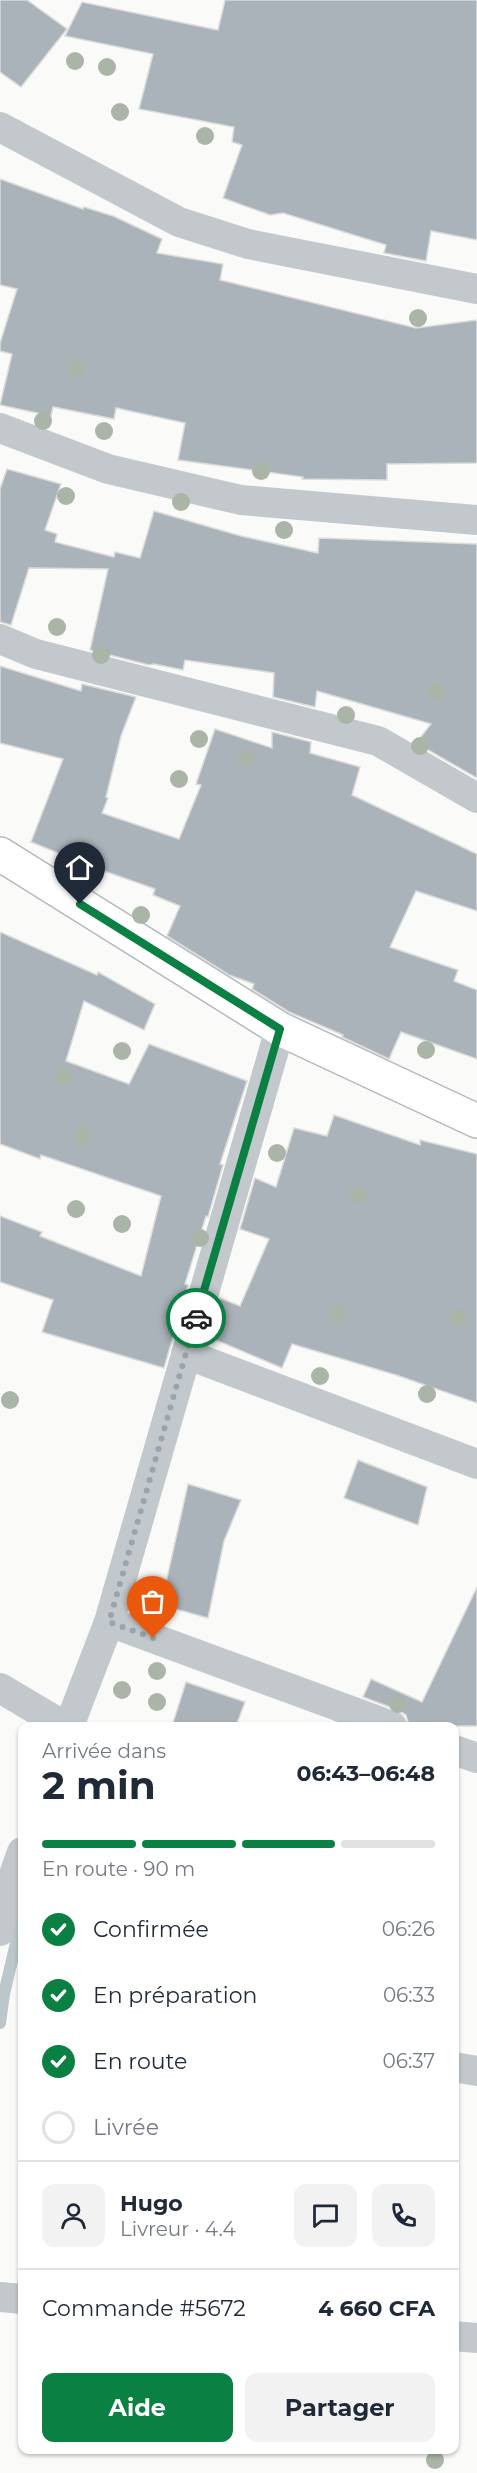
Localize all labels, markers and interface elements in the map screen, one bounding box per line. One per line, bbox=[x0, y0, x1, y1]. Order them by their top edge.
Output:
pin bbox=[54, 842, 105, 904]
icon: home bbox=[63, 851, 96, 884]
courier bbox=[166, 1288, 226, 1348]
icon: car bbox=[180, 1302, 213, 1335]
pin bbox=[127, 1576, 178, 1638]
icon: bag bbox=[136, 1585, 169, 1618]
text: Arrivée dans bbox=[42, 1739, 166, 1763]
text: 06:43–06:48 bbox=[297, 1760, 435, 1787]
text: 2 min bbox=[42, 1761, 156, 1809]
text: En route · 90 m bbox=[42, 1857, 195, 1881]
icon: check bbox=[42, 1913, 75, 1946]
text: Confirmée bbox=[93, 1916, 209, 1943]
text: 06:26 bbox=[382, 1917, 435, 1941]
icon: check bbox=[42, 1979, 75, 2012]
text: En préparation bbox=[93, 1982, 257, 2009]
text: 06:33 bbox=[383, 1983, 435, 2007]
icon: check bbox=[42, 2045, 75, 2078]
text: En route bbox=[93, 2048, 187, 2075]
text: 06:37 bbox=[383, 2049, 435, 2073]
text: Livrée bbox=[93, 2114, 159, 2141]
button: person bbox=[42, 2184, 105, 2247]
button: chat bbox=[294, 2184, 357, 2247]
button: phone bbox=[372, 2184, 435, 2247]
text: Hugo bbox=[120, 2190, 183, 2217]
text: Livreur · 4.4 bbox=[120, 2217, 236, 2241]
text: Commande #5672 bbox=[42, 2295, 246, 2322]
text: 4 660 CFA bbox=[318, 2295, 435, 2322]
button: Aide bbox=[42, 2373, 233, 2442]
button: Partager bbox=[245, 2373, 435, 2442]

